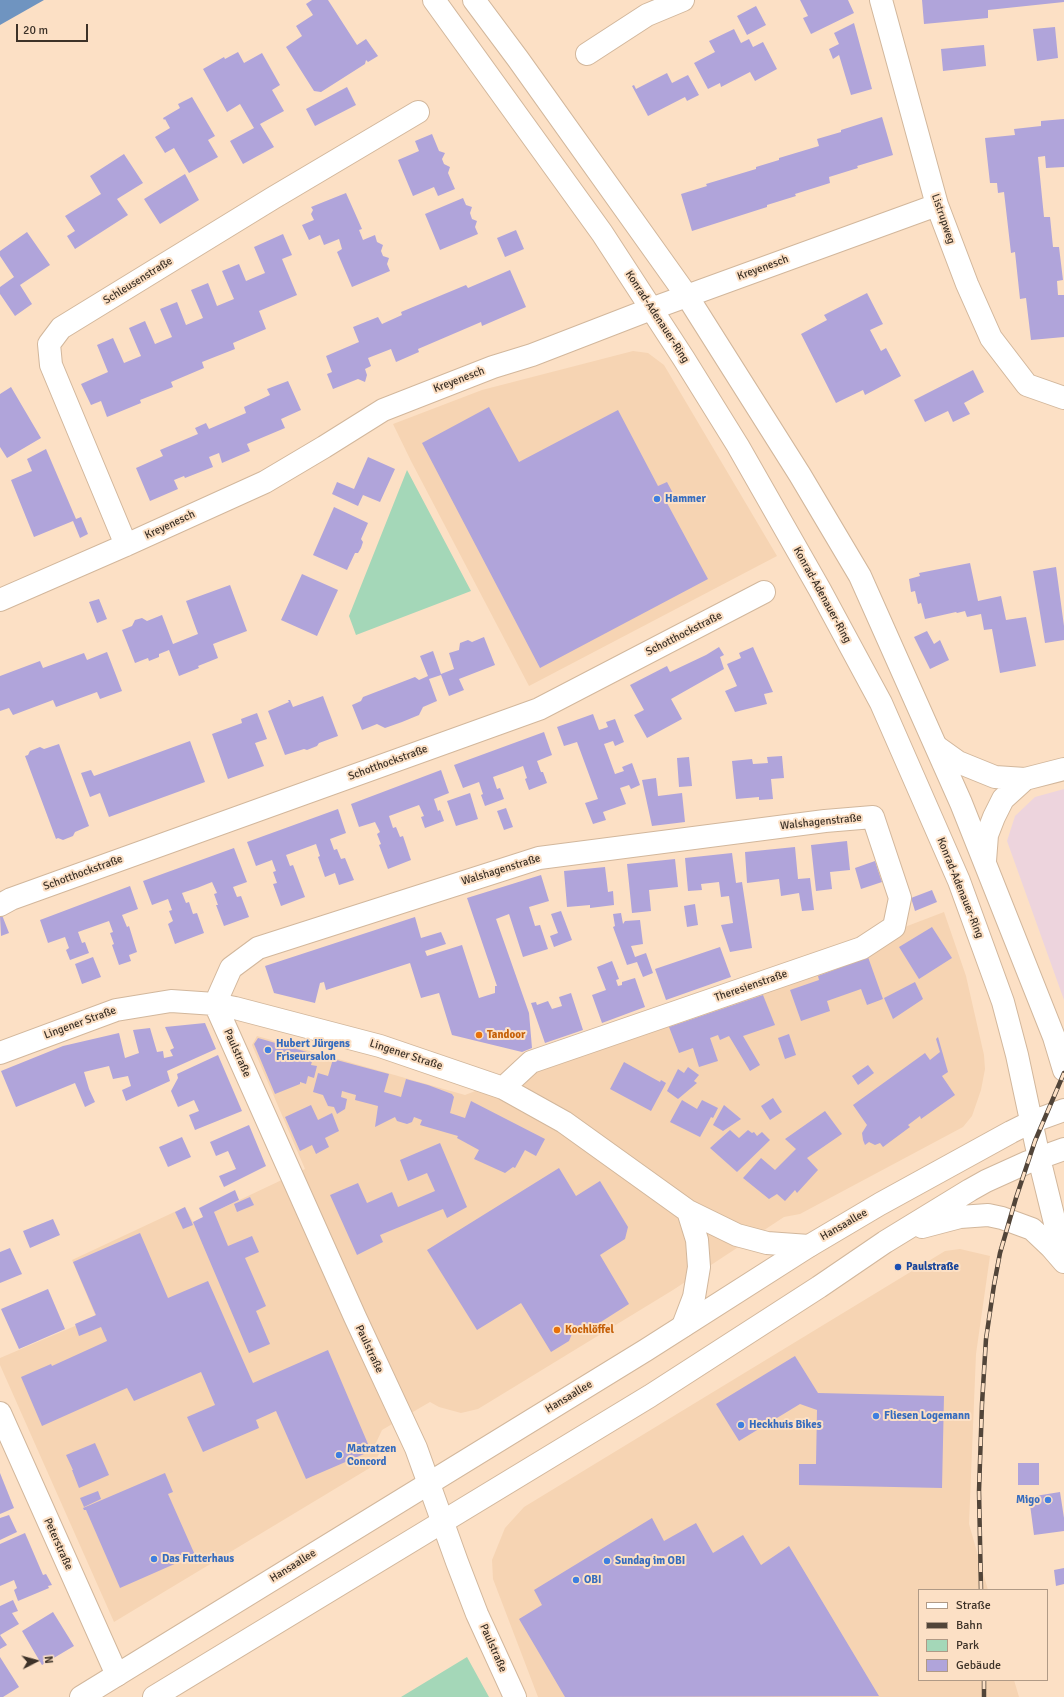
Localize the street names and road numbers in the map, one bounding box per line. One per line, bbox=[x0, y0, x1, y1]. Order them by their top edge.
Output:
street label: Listrupweg bbox=[928, 192, 958, 246]
street label: Kreyenesch bbox=[735, 253, 791, 283]
street label: Schleusenstraße bbox=[101, 255, 175, 307]
street label: Konrad-Adenauer-Ring bbox=[622, 268, 692, 366]
street label: Kreyenesch bbox=[432, 364, 486, 396]
street label: Kreyenesch bbox=[143, 508, 197, 542]
street label: Konrad-Adenauer-Ring bbox=[790, 545, 854, 645]
street label: Schotthockstraße bbox=[644, 609, 724, 659]
street label: Schotthockstraße bbox=[346, 742, 430, 784]
street label: Walshagenstraße bbox=[780, 811, 862, 833]
street label: Konrad-Adenauer-Ring bbox=[934, 836, 986, 940]
street label: Schotthockstraße bbox=[41, 852, 125, 894]
street label: Walshagenstraße bbox=[460, 852, 542, 888]
street label: Theresienstraße bbox=[713, 967, 789, 1005]
street label: Lingener Straße bbox=[42, 1004, 118, 1042]
street label: Paulstraße bbox=[221, 1027, 253, 1079]
street label: Lingener Straße bbox=[368, 1037, 444, 1073]
street label: Hansaallee bbox=[818, 1206, 870, 1244]
street label: Paulstraße bbox=[352, 1323, 386, 1375]
street label: Hansaallee bbox=[543, 1378, 595, 1416]
street label: Peterstraße bbox=[41, 1516, 75, 1572]
street label: Hansaallee bbox=[267, 1547, 319, 1585]
street label: Paulstraße bbox=[477, 1622, 509, 1674]

